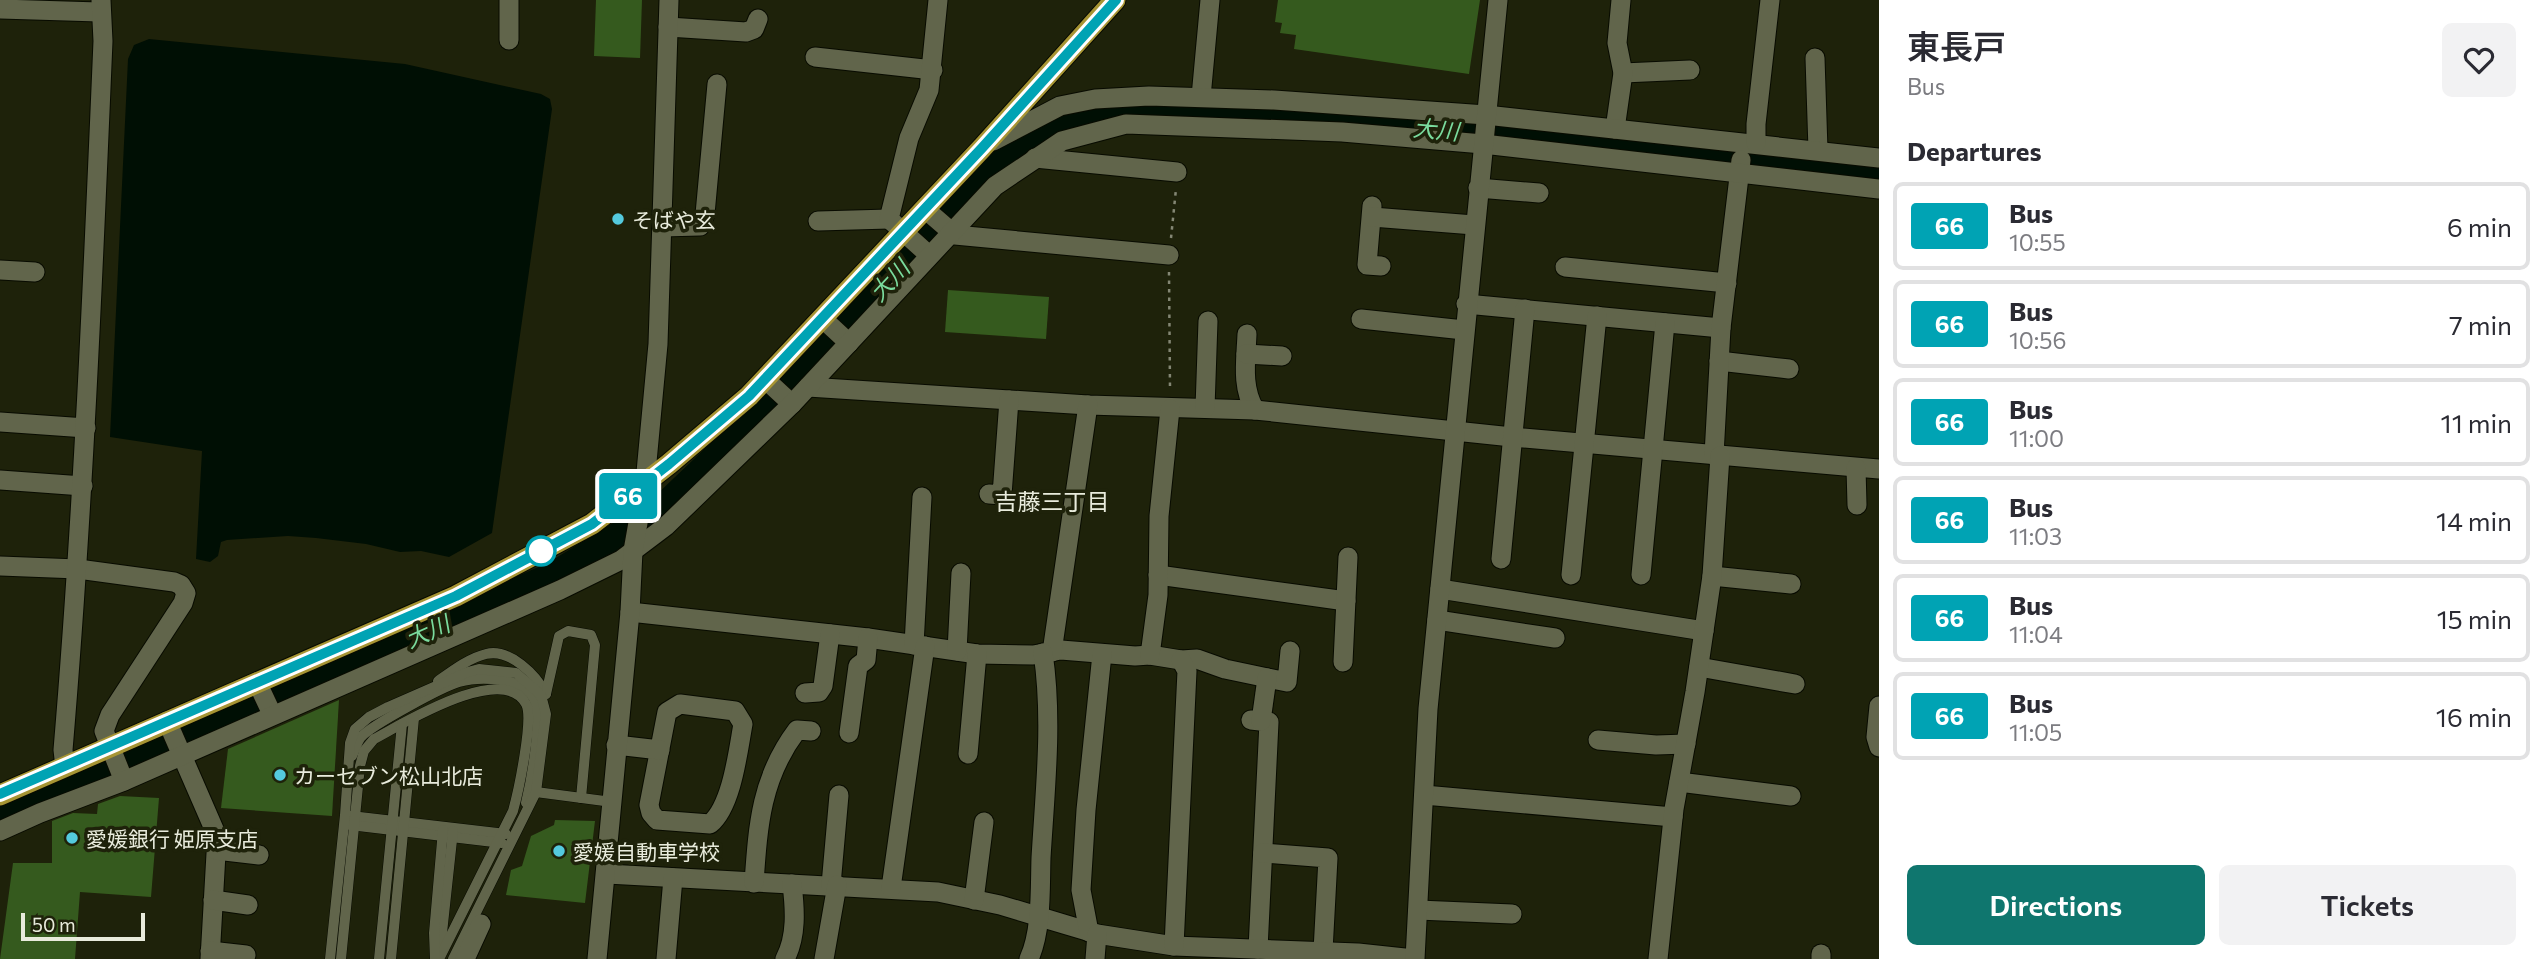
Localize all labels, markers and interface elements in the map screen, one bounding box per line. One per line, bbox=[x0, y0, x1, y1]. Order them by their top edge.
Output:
button: heart bbox=[2442, 23, 2516, 97]
text: 東長戸 bbox=[1907, 25, 2006, 66]
text: Bus bbox=[1907, 72, 1945, 100]
water label: 大川 bbox=[1412, 113, 1463, 145]
text: Departures bbox=[1907, 135, 2042, 166]
text: Bus bbox=[2009, 197, 2053, 228]
place label: そばや玄 bbox=[632, 207, 716, 232]
marker: そばや玄 bbox=[610, 211, 626, 227]
text: 66 bbox=[1935, 211, 1964, 240]
text: 6 min bbox=[2447, 211, 2512, 242]
text: 10:55 bbox=[2009, 228, 2066, 256]
water label: 大川 bbox=[863, 251, 917, 306]
text: Bus bbox=[2009, 295, 2053, 326]
text: 66 bbox=[1935, 309, 1964, 338]
text: 7 min bbox=[2449, 309, 2512, 340]
text: 10:56 bbox=[2009, 326, 2066, 354]
text: Bus bbox=[2009, 393, 2053, 424]
text: 66 bbox=[1935, 407, 1964, 436]
text: 11 min bbox=[2441, 407, 2512, 438]
text: 11:00 bbox=[2009, 424, 2064, 452]
line badge: 66 bbox=[596, 473, 660, 519]
text: 66 bbox=[613, 481, 643, 510]
district label: 吉藤三丁目 bbox=[995, 487, 1110, 515]
text: Bus bbox=[2009, 491, 2053, 522]
text: 66 bbox=[1935, 505, 1964, 534]
text: 14 min bbox=[2436, 505, 2512, 536]
text: 11:03 bbox=[2009, 522, 2062, 550]
unlabelled marker bbox=[526, 536, 556, 566]
text: Bus bbox=[2009, 589, 2053, 620]
text: 66 bbox=[1935, 603, 1964, 632]
text: 15 min bbox=[2437, 603, 2512, 634]
water label: 大川 bbox=[400, 608, 456, 653]
text: 11:04 bbox=[2009, 620, 2063, 648]
text: Bus bbox=[2009, 687, 2053, 718]
text: 66 bbox=[1935, 701, 1964, 730]
text: 16 min bbox=[2436, 701, 2512, 732]
text: 11:05 bbox=[2009, 718, 2062, 746]
place label: カーセブン松山北店 bbox=[294, 763, 483, 788]
marker: カーセブン松山北店 bbox=[272, 767, 288, 783]
place label: 愛媛銀行 姫原支店 bbox=[86, 826, 258, 851]
marker: 愛媛銀行 姫原支店 bbox=[64, 830, 80, 846]
place label: 愛媛自動車学校 bbox=[573, 839, 720, 864]
marker: 愛媛自動車学校 bbox=[551, 843, 567, 859]
button: Directions bbox=[1907, 865, 2205, 945]
button: Tickets bbox=[2219, 865, 2516, 945]
scale bar bbox=[21, 910, 145, 942]
text: 50 m bbox=[32, 913, 76, 936]

